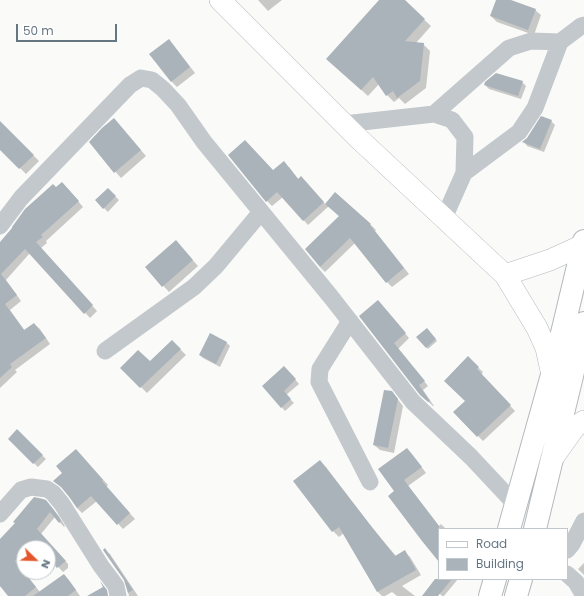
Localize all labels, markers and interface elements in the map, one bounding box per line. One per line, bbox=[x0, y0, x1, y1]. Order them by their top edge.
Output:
scale bar bbox=[18, 16, 119, 42]
text: 50 m bbox=[23, 22, 54, 39]
legend bbox=[438, 528, 568, 580]
text: Road bbox=[476, 535, 507, 552]
north arrow bbox=[16, 540, 56, 580]
text: Building bbox=[476, 555, 524, 572]
text: N bbox=[37, 557, 55, 571]

